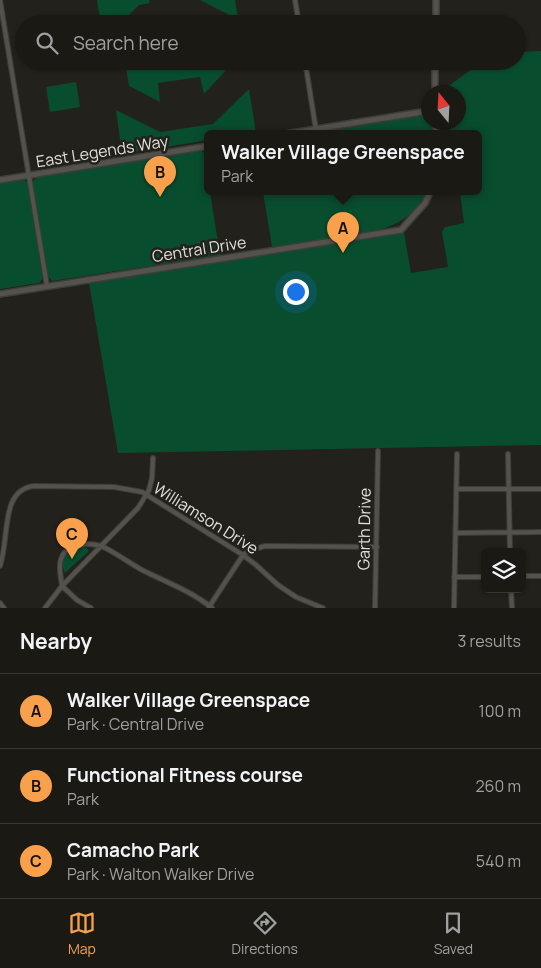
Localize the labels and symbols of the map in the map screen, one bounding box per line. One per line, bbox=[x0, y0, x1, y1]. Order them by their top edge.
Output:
north arrow bbox=[421, 85, 466, 130]
street label: East Legends Way bbox=[34, 130, 170, 172]
pin: B bbox=[144, 156, 176, 197]
pin: A bbox=[327, 212, 359, 253]
street label: Central Drive bbox=[150, 231, 248, 267]
your location bbox=[283, 279, 309, 305]
street label: Williamson Drive bbox=[149, 477, 263, 559]
street label: Garth Drive bbox=[352, 488, 376, 570]
pin: C bbox=[56, 518, 88, 559]

